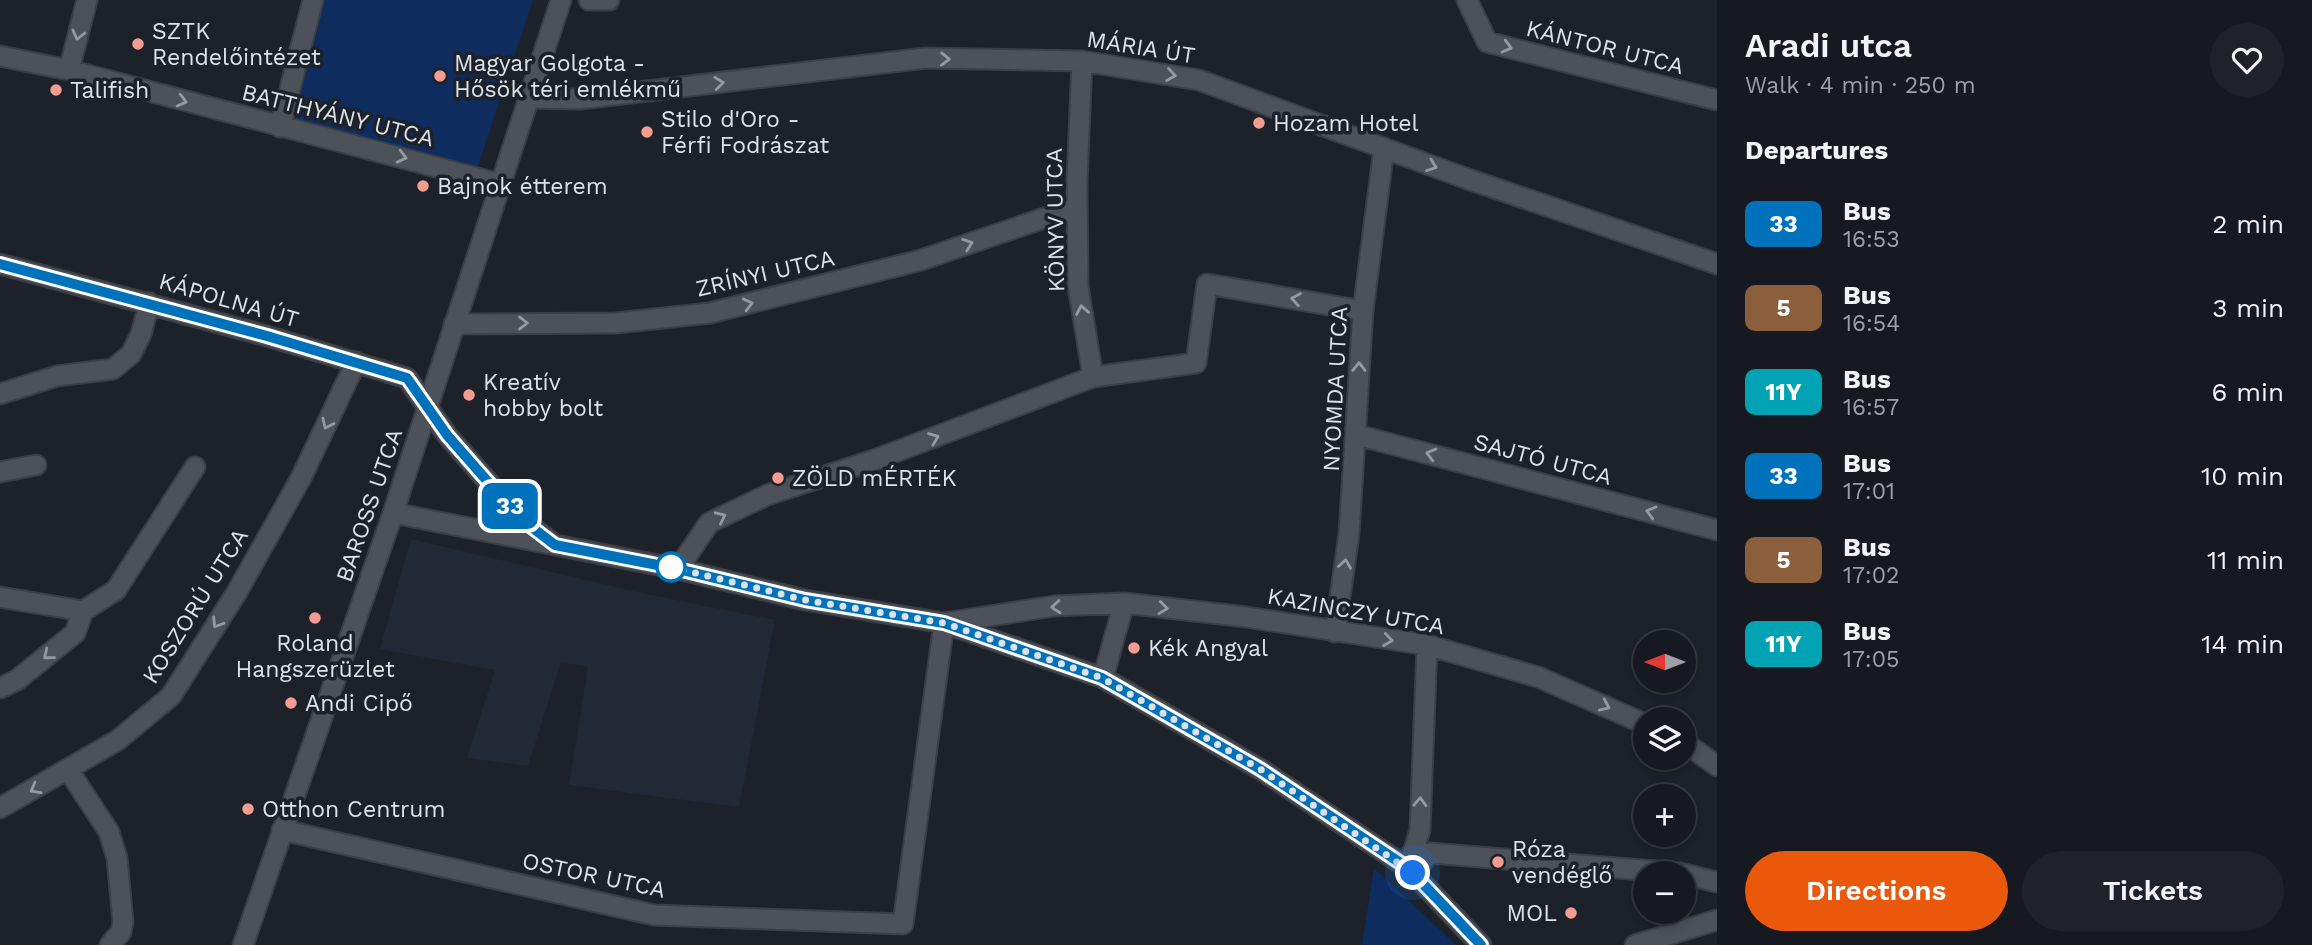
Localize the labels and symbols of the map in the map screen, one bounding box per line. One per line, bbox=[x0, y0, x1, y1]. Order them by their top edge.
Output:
street label: KÁNTOR UTCA bbox=[1523, 15, 1687, 80]
place label: SZTK Rendelőintézet bbox=[152, 18, 321, 71]
street label: MÁRIA ÚT bbox=[1085, 26, 1197, 69]
one-way arrow bbox=[72, 29, 86, 41]
marker: SZTK Rendelőintézet bbox=[130, 36, 146, 52]
one-way arrow bbox=[1501, 39, 1513, 53]
place label: Magyar Golgota - Hősök téri emlékmű bbox=[454, 50, 681, 103]
one-way arrow bbox=[940, 51, 951, 66]
one-way arrow bbox=[1165, 67, 1177, 82]
marker: Magyar Golgota - Hősök téri emlékmű bbox=[432, 68, 448, 84]
one-way arrow bbox=[713, 75, 725, 90]
place label: Talifish bbox=[70, 77, 149, 104]
street label: BATTHYÁNY UTCA bbox=[239, 79, 437, 152]
marker: Talifish bbox=[48, 82, 64, 98]
one-way arrow bbox=[176, 92, 188, 107]
place label: Stilo d'Oro - Férfi Fodrászat bbox=[661, 106, 829, 159]
place label: Hozam Hotel bbox=[1273, 110, 1419, 137]
marker: Hozam Hotel bbox=[1251, 115, 1267, 131]
marker: Stilo d'Oro - Férfi Fodrászat bbox=[639, 124, 655, 140]
street label: KÖNYV UTCA bbox=[1041, 148, 1070, 292]
one-way arrow bbox=[396, 149, 408, 163]
one-way arrow bbox=[1425, 158, 1437, 172]
place label: Bajnok étterem bbox=[437, 173, 608, 200]
marker: Bajnok étterem bbox=[415, 178, 431, 194]
one-way arrow bbox=[961, 238, 974, 252]
street label: ZRÍNYI UTCA bbox=[693, 244, 837, 303]
street label: KÁPOLNA ÚT bbox=[156, 268, 302, 333]
one-way arrow bbox=[1290, 292, 1301, 307]
one-way arrow bbox=[742, 298, 754, 312]
one-way arrow bbox=[1075, 304, 1090, 315]
street label: NYOMDA UTCA bbox=[1318, 306, 1353, 472]
one-way arrow bbox=[518, 315, 528, 331]
one-way arrow bbox=[1351, 361, 1367, 371]
place label: Kreatív hobby bolt bbox=[483, 369, 603, 422]
marker: Kreatív hobby bolt bbox=[461, 387, 477, 403]
one-way arrow bbox=[321, 417, 335, 429]
street label: BAROSS UTCA bbox=[331, 425, 408, 585]
street label: SAJTÓ UTCA bbox=[1471, 427, 1615, 491]
one-way arrow bbox=[927, 432, 939, 446]
one-way arrow bbox=[1425, 448, 1437, 462]
place label: ZÖLD mÉRTÉK bbox=[792, 465, 957, 492]
marker: ZÖLD mÉRTÉK bbox=[770, 470, 786, 486]
line badge: 33 bbox=[478, 483, 542, 529]
one-way arrow bbox=[1645, 506, 1657, 520]
one-way arrow bbox=[714, 511, 726, 525]
street label: KOSZORÚ UTCA bbox=[137, 524, 254, 689]
unlabelled marker bbox=[656, 552, 686, 582]
one-way arrow bbox=[1337, 558, 1352, 570]
street label: KAZINCZY UTCA bbox=[1265, 583, 1447, 640]
one-way arrow bbox=[1050, 599, 1061, 614]
one-way arrow bbox=[1157, 600, 1169, 615]
marker: Roland Hangszerüzlet bbox=[307, 610, 323, 626]
one-way arrow bbox=[213, 615, 226, 628]
place label: Roland Hangszerüzlet bbox=[235, 630, 395, 683]
north arrow bbox=[1633, 630, 1696, 693]
one-way arrow bbox=[1382, 632, 1394, 647]
place label: Kék Angyal bbox=[1148, 635, 1268, 662]
marker: Kék Angyal bbox=[1126, 640, 1142, 656]
one-way arrow bbox=[43, 647, 56, 659]
place label: Andi Cipő bbox=[305, 690, 413, 717]
marker: Andi Cipő bbox=[283, 695, 299, 711]
one-way arrow bbox=[1598, 698, 1610, 712]
one-way arrow bbox=[30, 781, 42, 794]
place label: Otthon Centrum bbox=[262, 796, 445, 823]
one-way arrow bbox=[1413, 796, 1428, 807]
marker: Otthon Centrum bbox=[240, 801, 256, 817]
place label: Róza vendéglő bbox=[1512, 836, 1612, 889]
street label: OSTOR UTCA bbox=[520, 847, 668, 904]
marker: Róza vendéglő bbox=[1490, 854, 1506, 870]
your location bbox=[1395, 855, 1430, 890]
place label: MOL bbox=[1506, 900, 1557, 927]
marker: MOL bbox=[1563, 905, 1579, 921]

